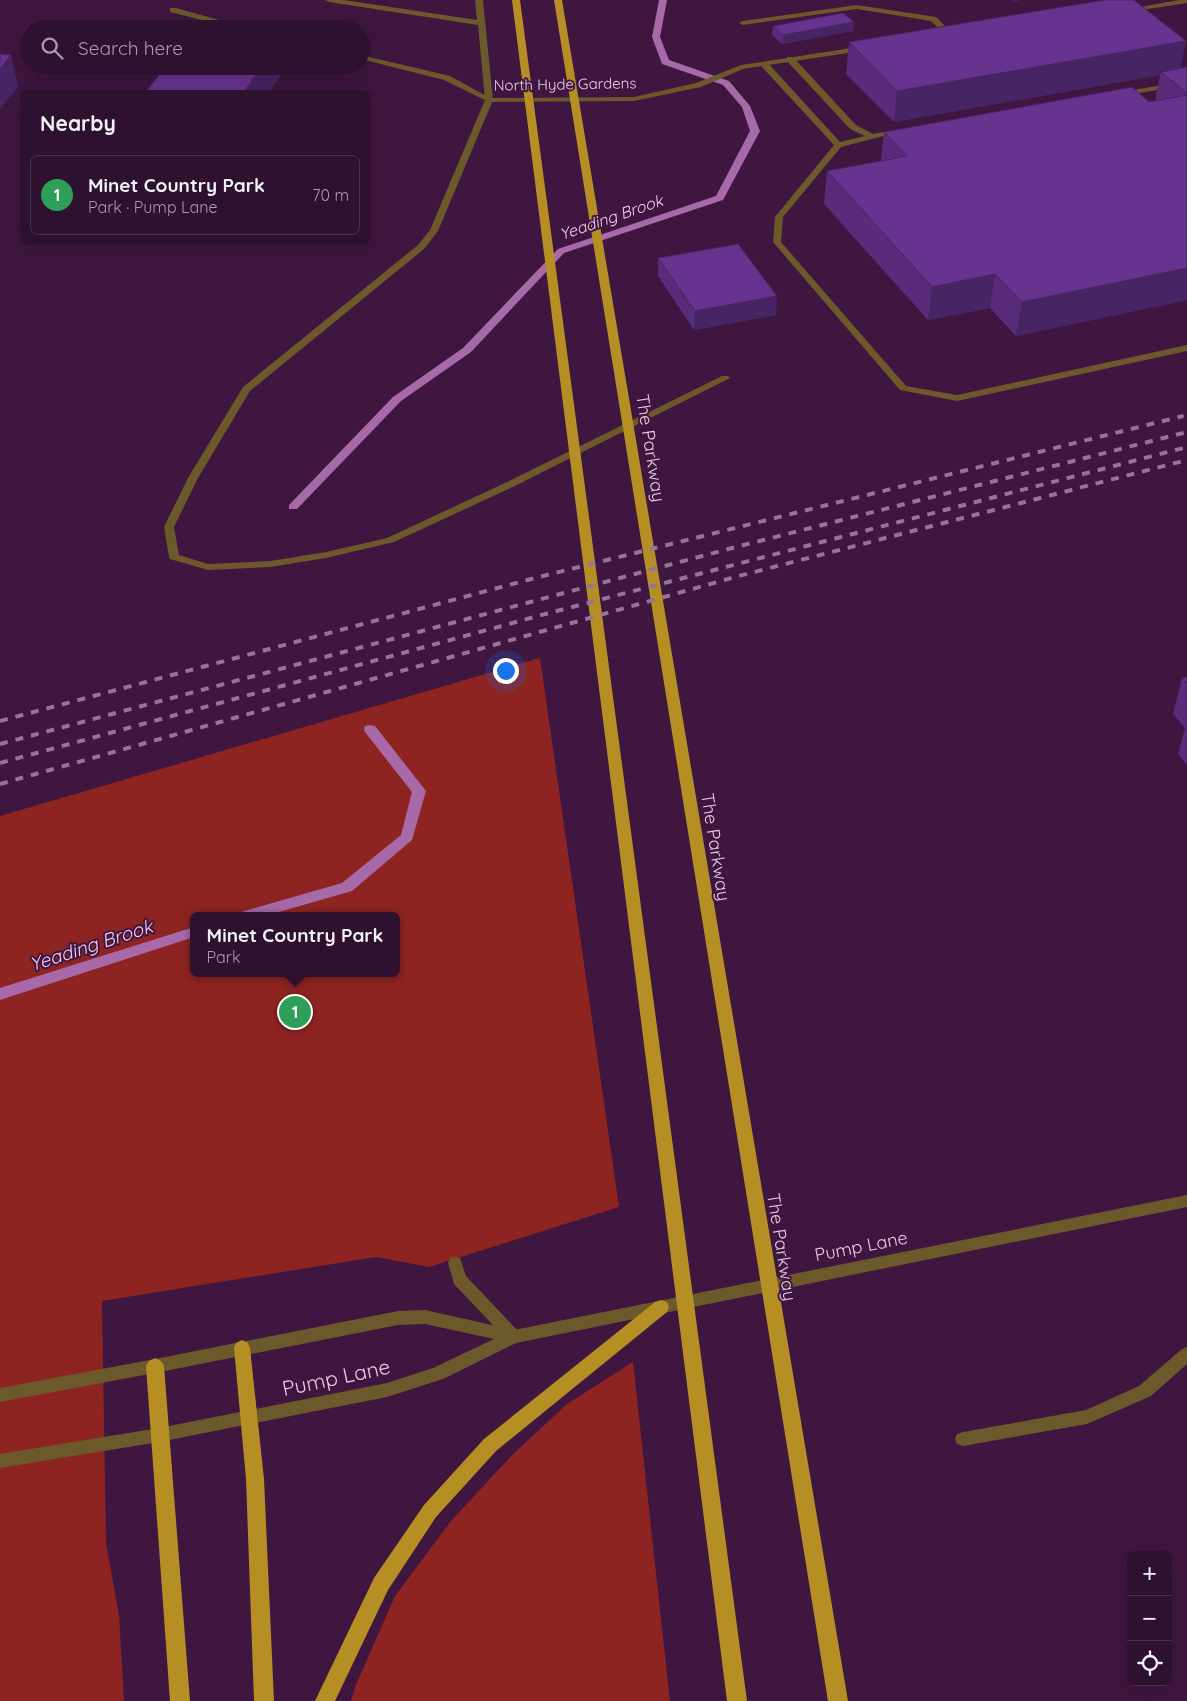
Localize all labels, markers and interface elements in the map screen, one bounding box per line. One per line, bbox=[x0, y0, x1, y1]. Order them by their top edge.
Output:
search box bbox=[20, 20, 370, 75]
icon: search bbox=[38, 34, 66, 62]
text: Search here bbox=[78, 36, 183, 60]
street label: North Hyde Gardens bbox=[493, 73, 637, 95]
text: Nearby bbox=[40, 110, 116, 136]
text: Minet Country Park bbox=[88, 173, 265, 197]
text: 1 bbox=[54, 185, 60, 205]
text: 70 m bbox=[312, 185, 349, 205]
water label: Yeading Brook bbox=[557, 190, 667, 244]
text: Park · Pump Lane bbox=[88, 197, 217, 217]
street label: The Parkway bbox=[631, 392, 671, 504]
your location bbox=[493, 658, 519, 684]
street label: The Parkway bbox=[696, 791, 736, 903]
popup bbox=[190, 912, 400, 977]
water label: Yeading Brook bbox=[26, 913, 157, 976]
text: Minet Country Park bbox=[207, 923, 383, 947]
text: Park bbox=[207, 947, 240, 967]
pin: 1 bbox=[279, 993, 311, 1031]
street label: The Parkway bbox=[762, 1191, 802, 1303]
street label: Pump Lane bbox=[813, 1226, 909, 1266]
street label: Pump Lane bbox=[280, 1353, 392, 1401]
map controls bbox=[1127, 1551, 1172, 1686]
button: + bbox=[1127, 1551, 1172, 1596]
button: − bbox=[1127, 1596, 1172, 1641]
button: locate bbox=[1127, 1641, 1172, 1686]

